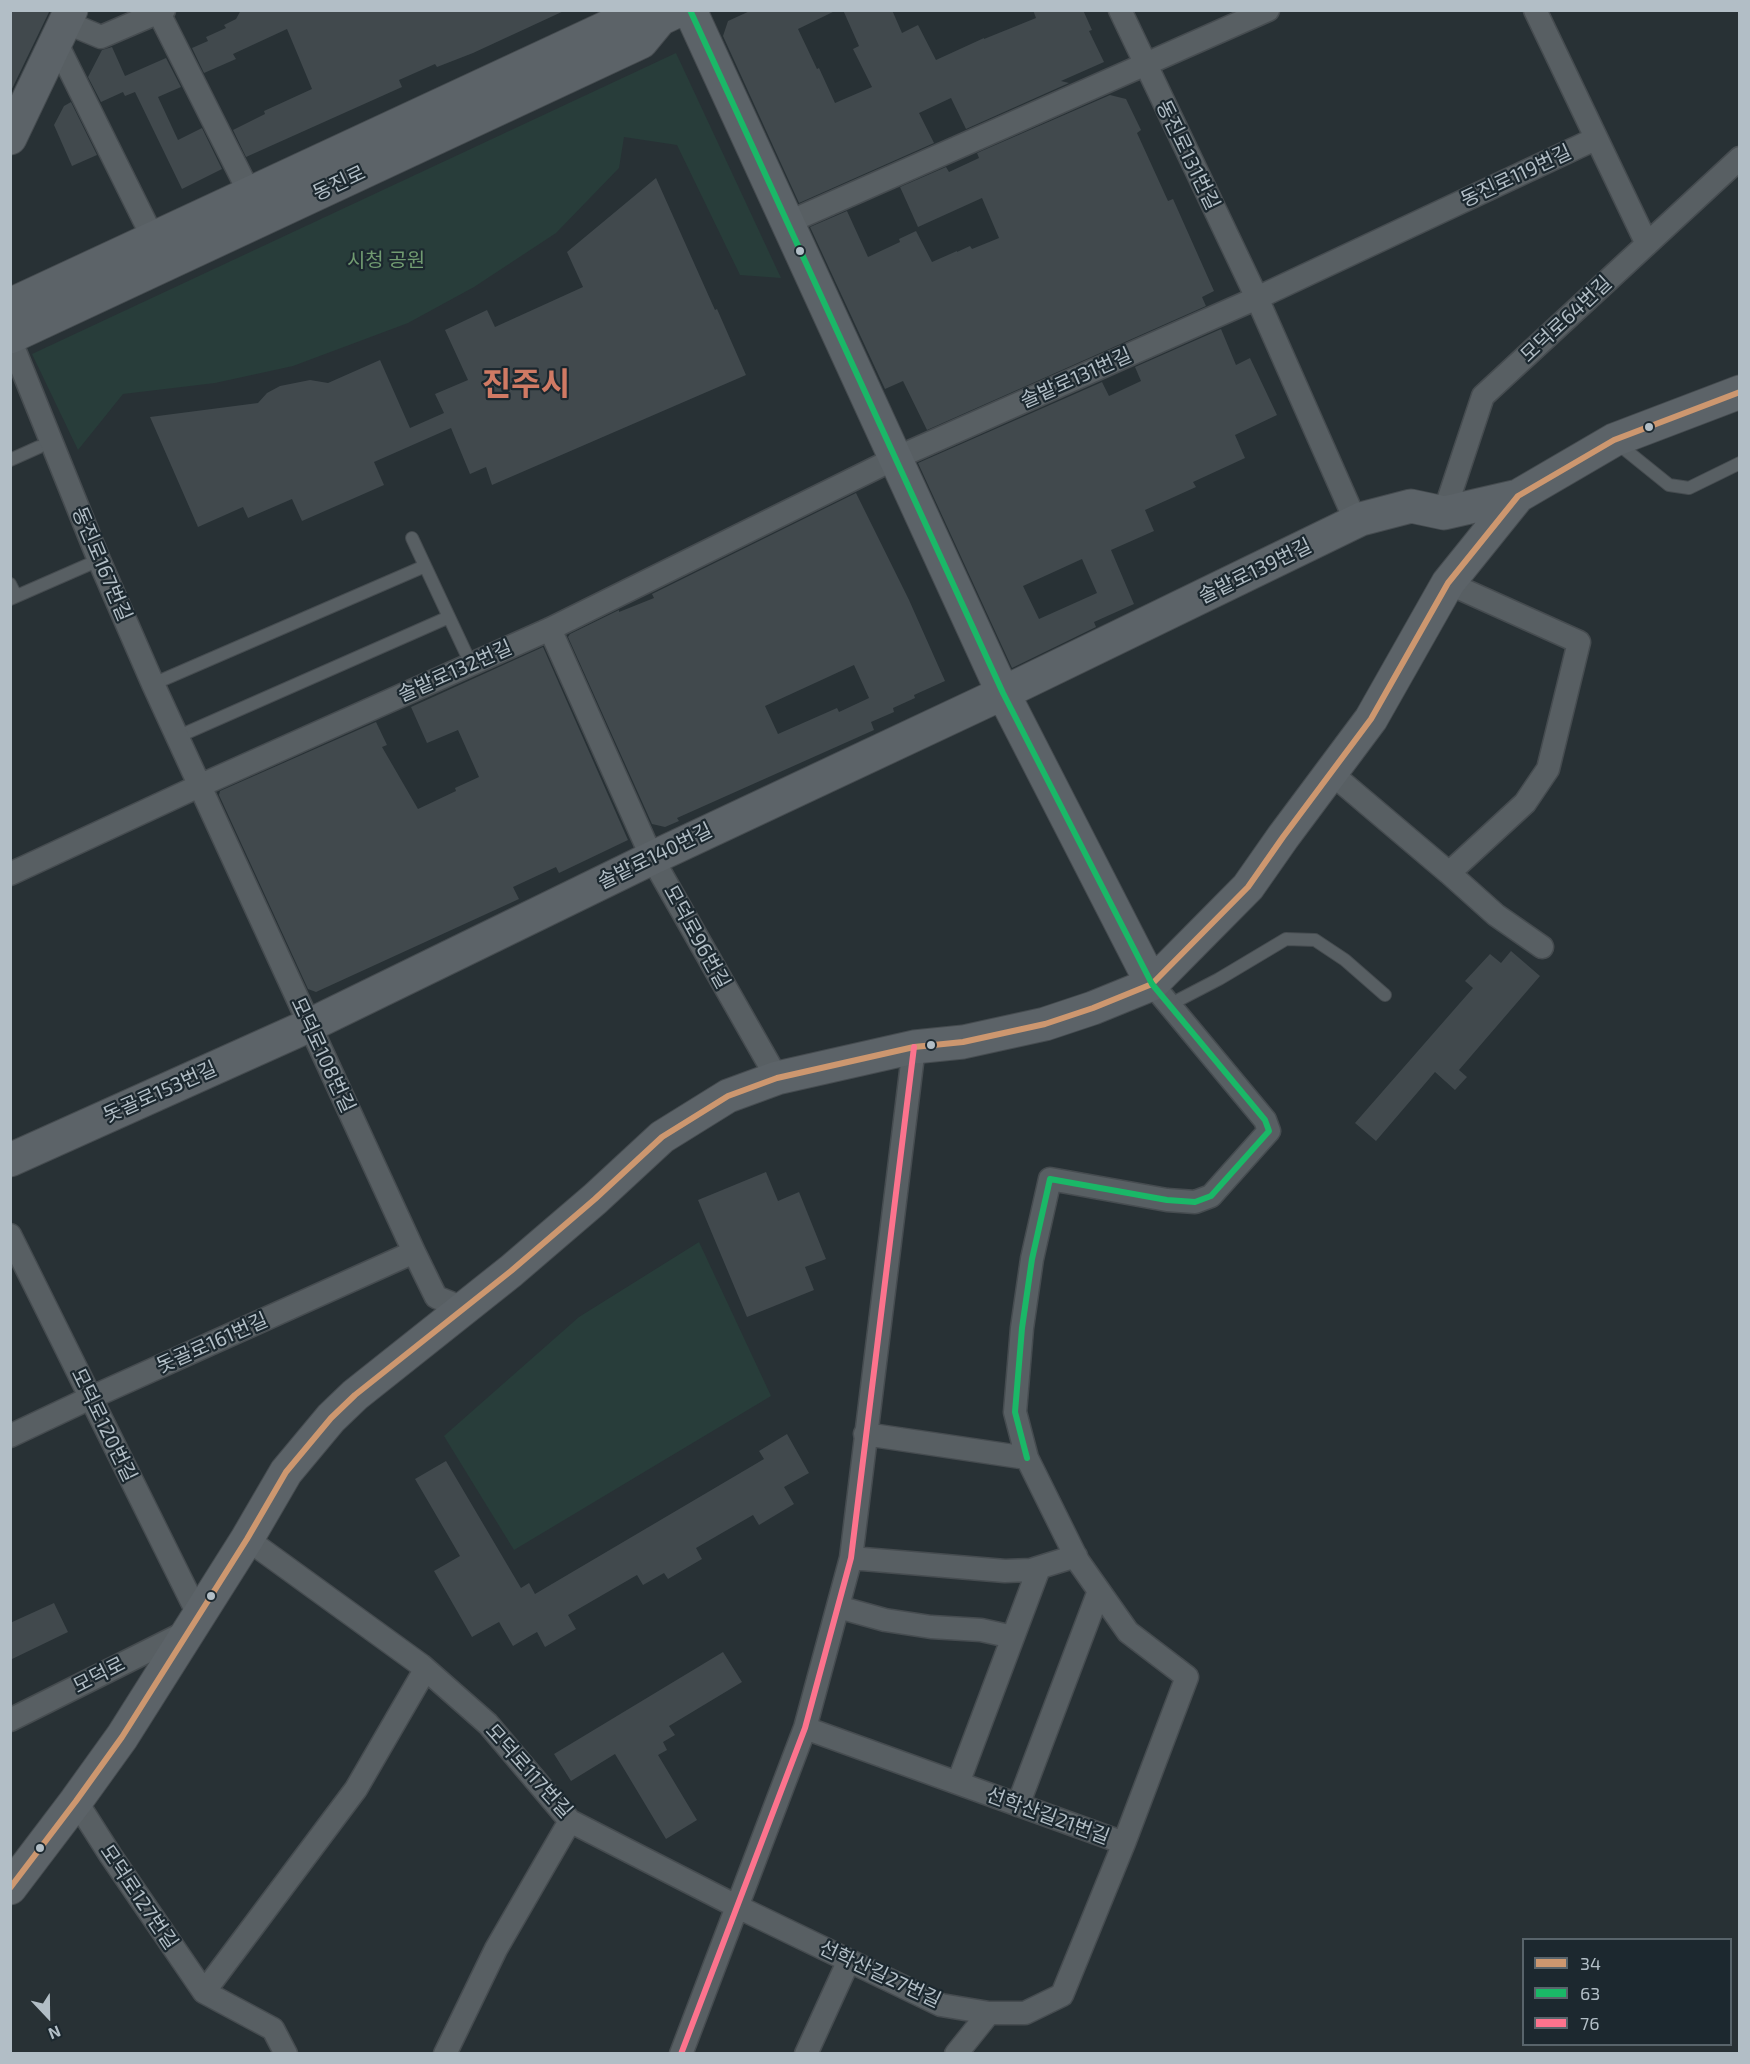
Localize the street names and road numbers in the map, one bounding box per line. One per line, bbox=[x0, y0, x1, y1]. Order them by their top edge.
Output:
street label: 동진로131번길 bbox=[1151, 96, 1225, 214]
street label: 동진로119번길 bbox=[1457, 140, 1575, 212]
street label: 동진로 bbox=[309, 160, 369, 206]
street label: 모덕로64번길 bbox=[1515, 271, 1617, 367]
street label: 솔밭로131번길 bbox=[1017, 343, 1135, 413]
street label: 동진로167번길 bbox=[67, 503, 137, 625]
street label: 솔밭로139번길 bbox=[1195, 533, 1315, 609]
street label: 솔밭로132번길 bbox=[394, 635, 516, 707]
street label: 솔밭로140번길 bbox=[594, 818, 716, 894]
street label: 모덕로96번길 bbox=[659, 881, 735, 993]
street label: 모덕로108번길 bbox=[286, 994, 360, 1116]
street label: 돗골로153번길 bbox=[99, 1056, 221, 1128]
street label: 돗골로161번길 bbox=[153, 1308, 271, 1378]
street label: 모덕로120번길 bbox=[66, 1364, 142, 1486]
street label: 모덕로 bbox=[69, 1652, 129, 1698]
street label: 모덕로117번길 bbox=[481, 1719, 577, 1823]
street label: 선학산길21번길 bbox=[983, 1783, 1113, 1849]
street label: 모덕로127번길 bbox=[95, 1840, 183, 1954]
street label: 선학산길27번길 bbox=[815, 1935, 945, 2013]

